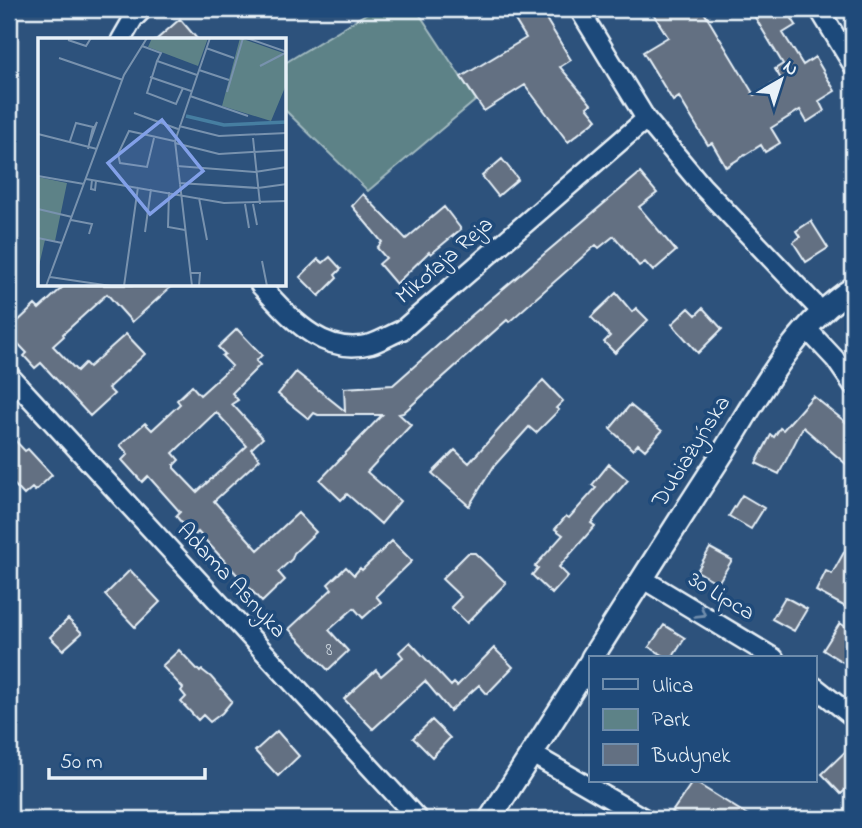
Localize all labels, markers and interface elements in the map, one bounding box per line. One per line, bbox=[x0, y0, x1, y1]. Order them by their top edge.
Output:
inset map bbox=[38, 38, 287, 287]
north arrow bbox=[746, 46, 816, 116]
text: N bbox=[777, 54, 804, 83]
street label: Mikołaja Reja bbox=[389, 209, 501, 313]
street label: Dubiażyńska bbox=[644, 390, 741, 516]
street label: Adama Asnyka bbox=[167, 516, 294, 648]
street label: 30 Lipca bbox=[681, 564, 761, 630]
one-way arrow bbox=[694, 605, 707, 618]
house number: 8 bbox=[325, 637, 333, 664]
legend bbox=[589, 656, 816, 782]
text: Ulica bbox=[652, 672, 693, 702]
text: Park bbox=[652, 706, 691, 736]
scale bar bbox=[49, 737, 205, 781]
text: Budynek bbox=[651, 742, 731, 774]
text: 50 m bbox=[60, 748, 103, 778]

